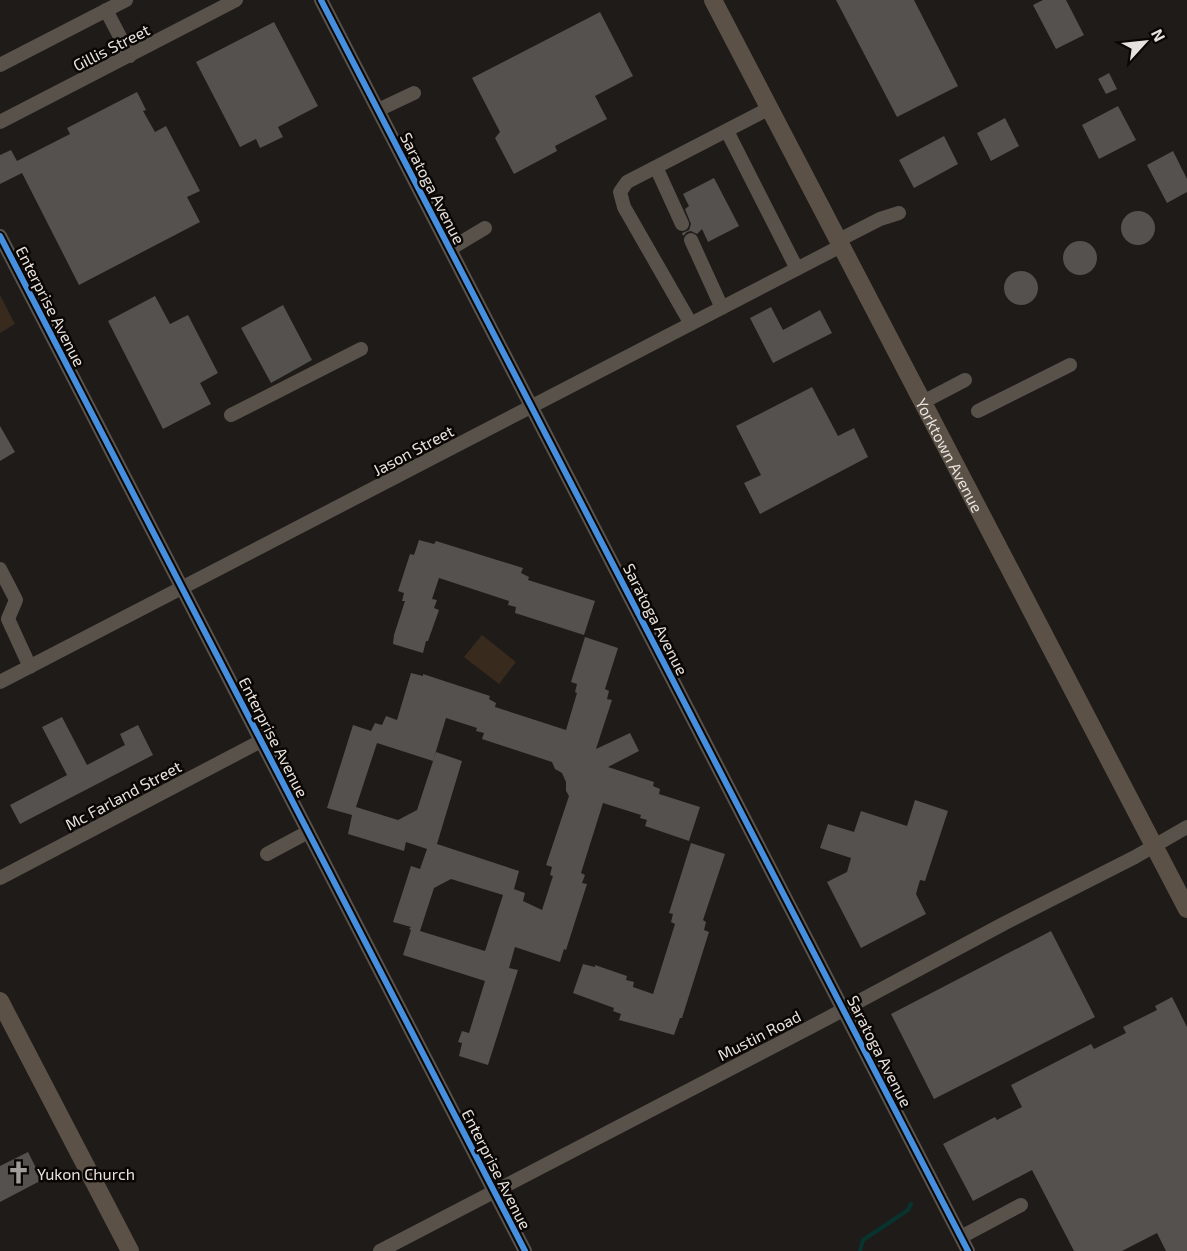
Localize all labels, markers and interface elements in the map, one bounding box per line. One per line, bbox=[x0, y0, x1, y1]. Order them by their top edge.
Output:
north arrow bbox=[1115, 12, 1175, 72]
street label: Gillis Street bbox=[69, 20, 153, 74]
text: N bbox=[1148, 25, 1170, 44]
street label: Saratoga Avenue bbox=[397, 129, 469, 247]
street label: Enterprise Avenue bbox=[12, 243, 90, 369]
street label: Yorktown Avenue bbox=[913, 395, 988, 515]
street label: Jason Street bbox=[369, 421, 457, 479]
street label: Saratoga Avenue bbox=[620, 560, 692, 678]
street label: Enterprise Avenue bbox=[235, 674, 313, 800]
street label: Mc Farland Street bbox=[62, 756, 184, 834]
street label: Saratoga Avenue bbox=[844, 992, 916, 1110]
street label: Mustin Road bbox=[714, 1006, 804, 1064]
street label: Enterprise Avenue bbox=[458, 1106, 536, 1232]
church icon: Yukon Church bbox=[6, 1160, 32, 1186]
place label: Yukon Church bbox=[37, 1164, 135, 1183]

